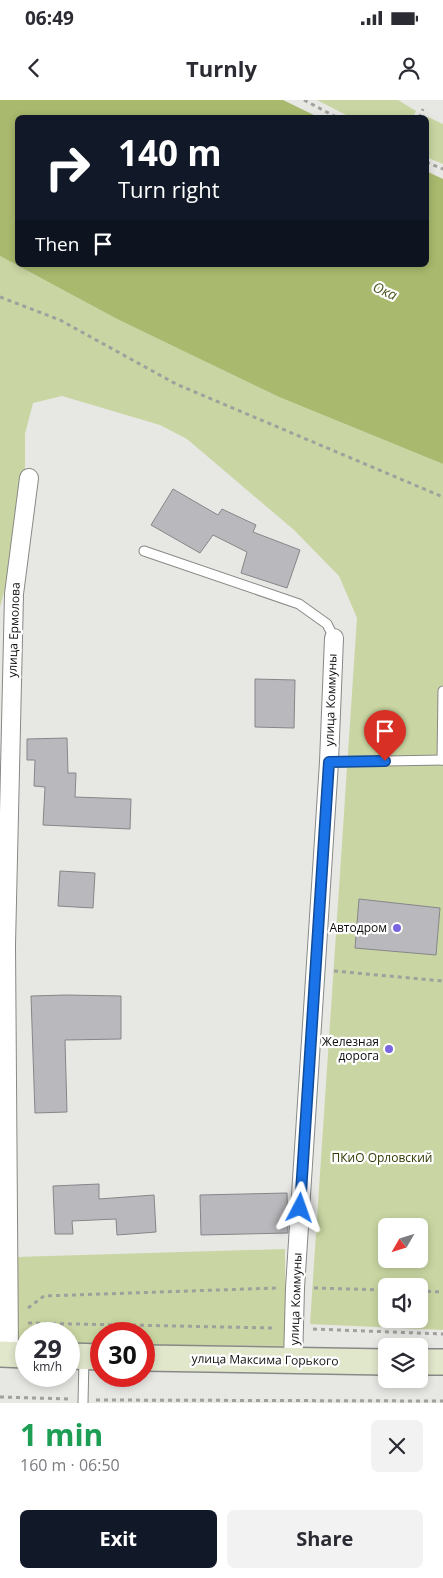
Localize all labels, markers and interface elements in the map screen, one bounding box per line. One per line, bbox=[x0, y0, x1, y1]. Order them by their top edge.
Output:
text: 06:49 bbox=[25, 5, 74, 31]
text: Turnly bbox=[186, 53, 257, 83]
icon: back bbox=[20, 54, 48, 82]
icon: person bbox=[395, 54, 423, 82]
text: 140 m bbox=[118, 129, 222, 176]
icon: right bbox=[35, 135, 100, 200]
text: Turn right bbox=[118, 174, 220, 204]
icon: arrive bbox=[89, 230, 117, 258]
text: Then bbox=[35, 231, 79, 257]
water label: Ока bbox=[370, 277, 400, 304]
street label: улица Ермолова bbox=[3, 582, 24, 678]
street label: улица Коммуны bbox=[320, 653, 341, 747]
pin bbox=[364, 710, 406, 761]
icon: arrive bbox=[371, 717, 399, 745]
place label: Автодром bbox=[329, 919, 387, 936]
marker: Автодром bbox=[391, 922, 403, 934]
place label: Железная дорога bbox=[322, 1033, 379, 1064]
marker: Железная дорога bbox=[383, 1043, 395, 1055]
park label: ПКиО Орловский bbox=[332, 1149, 433, 1166]
position arrow bbox=[273, 1181, 325, 1233]
north arrow bbox=[378, 1218, 428, 1268]
map controls bbox=[378, 1218, 428, 1388]
street label: улица Коммуны bbox=[285, 1252, 306, 1346]
button: sound bbox=[378, 1278, 428, 1328]
speed limit sign: 30 bbox=[90, 1322, 155, 1387]
text: 29 bbox=[33, 1331, 62, 1365]
button: layers bbox=[378, 1338, 428, 1388]
street label: улица Максима Горького bbox=[191, 1350, 339, 1369]
text: km/h bbox=[33, 1358, 62, 1375]
text: 1 min bbox=[20, 1414, 103, 1455]
button: close bbox=[371, 1420, 423, 1472]
text: 160 m · 06:50 bbox=[20, 1454, 120, 1476]
button: Exit bbox=[20, 1510, 217, 1568]
button: Share bbox=[227, 1510, 423, 1568]

